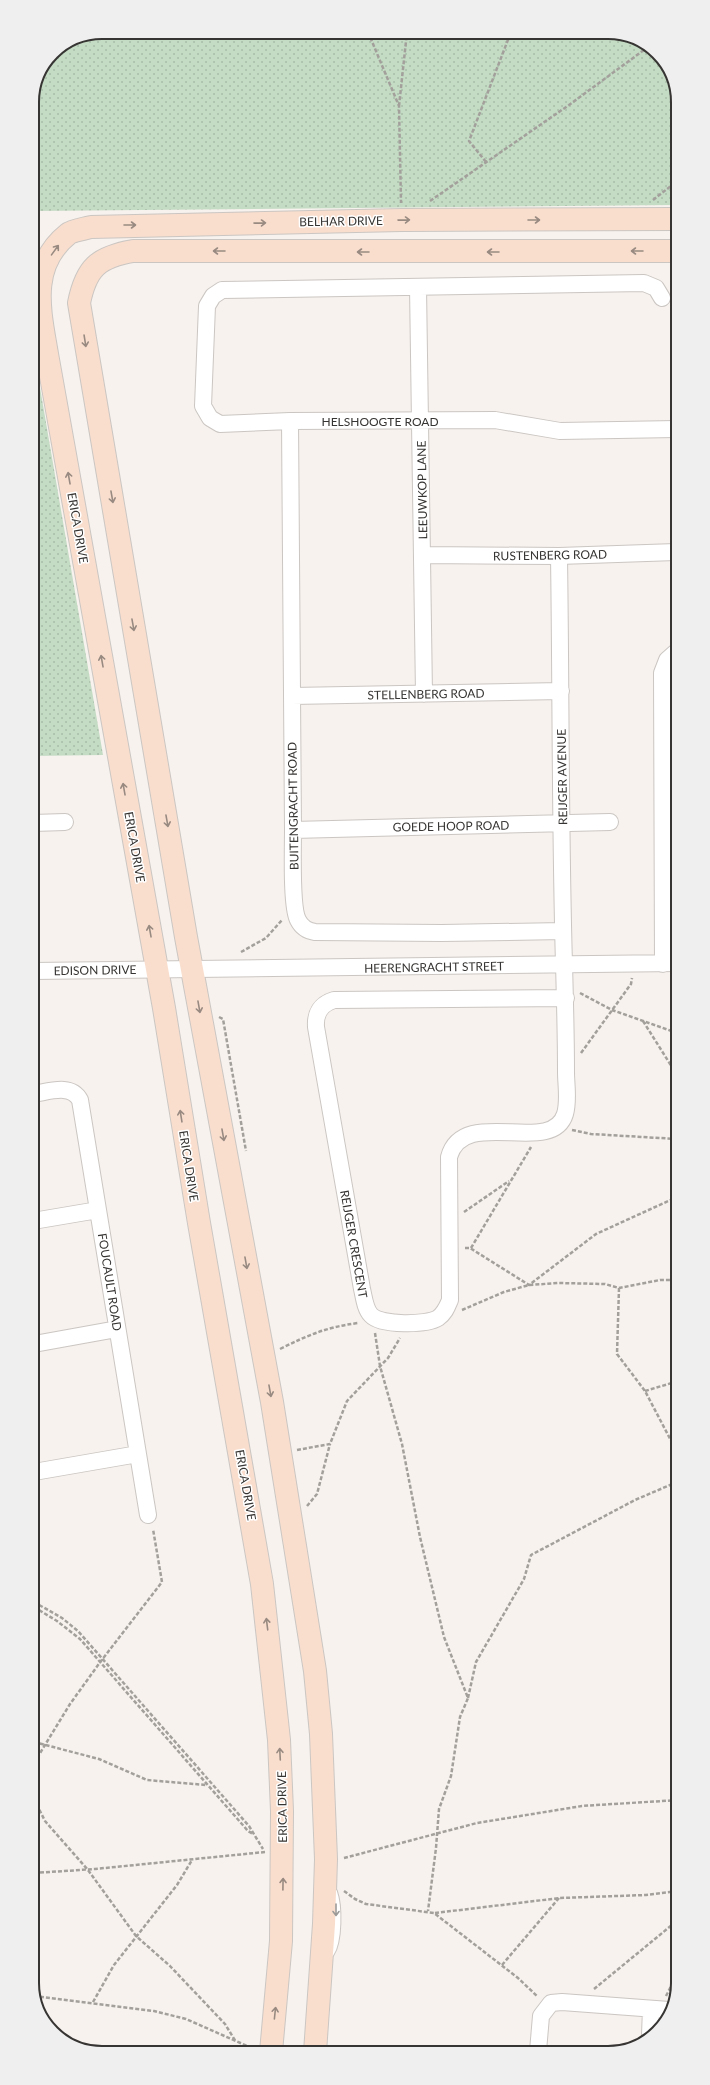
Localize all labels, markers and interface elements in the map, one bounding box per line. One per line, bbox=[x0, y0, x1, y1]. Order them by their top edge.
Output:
street label: BELHAR DRIVE bbox=[299, 213, 383, 229]
one-way arrow bbox=[397, 216, 410, 224]
one-way arrow bbox=[527, 216, 540, 224]
one-way arrow bbox=[253, 219, 266, 227]
one-way arrow bbox=[123, 221, 136, 229]
one-way arrow bbox=[51, 245, 59, 256]
one-way arrow bbox=[213, 247, 226, 255]
one-way arrow bbox=[631, 247, 644, 255]
one-way arrow bbox=[357, 248, 370, 256]
one-way arrow bbox=[487, 248, 500, 256]
one-way arrow bbox=[81, 334, 89, 347]
street label: HELSHOOGTE ROAD bbox=[321, 414, 439, 429]
street label: LEEUWKOP LANE bbox=[414, 440, 430, 539]
one-way arrow bbox=[65, 472, 73, 485]
one-way arrow bbox=[108, 490, 116, 503]
street label: ERICA DRIVE bbox=[64, 491, 92, 565]
street label: RUSTENBERG ROAD bbox=[493, 547, 607, 563]
one-way arrow bbox=[130, 618, 138, 631]
one-way arrow bbox=[98, 655, 106, 668]
street label: STELLENBERG ROAD bbox=[367, 685, 485, 703]
street label: REIJGER AVENUE bbox=[554, 729, 570, 825]
street label: BUITENGRACHT ROAD bbox=[284, 742, 302, 870]
one-way arrow bbox=[120, 783, 128, 796]
street label: ERICA DRIVE bbox=[121, 810, 149, 884]
one-way arrow bbox=[163, 814, 171, 827]
street label: GOEDE HOOP ROAD bbox=[392, 817, 510, 835]
one-way arrow bbox=[145, 925, 153, 938]
street label: HEERENGRACHT STREET bbox=[364, 958, 504, 976]
street label: EDISON DRIVE bbox=[53, 962, 137, 978]
one-way arrow bbox=[195, 1000, 203, 1013]
one-way arrow bbox=[177, 1110, 185, 1123]
one-way arrow bbox=[219, 1128, 227, 1141]
street label: ERICA DRIVE bbox=[176, 1129, 202, 1203]
street label: REIJGER CRESCENT bbox=[337, 1189, 371, 1299]
street label: FOUCAULT ROAD bbox=[95, 1232, 125, 1332]
one-way arrow bbox=[242, 1256, 250, 1269]
one-way arrow bbox=[266, 1384, 274, 1397]
street label: ERICA DRIVE bbox=[232, 1448, 260, 1522]
one-way arrow bbox=[263, 1618, 271, 1631]
one-way arrow bbox=[276, 1748, 284, 1761]
street label: ERICA DRIVE bbox=[274, 1771, 290, 1843]
one-way arrow bbox=[279, 1878, 286, 1891]
one-way arrow bbox=[332, 1903, 340, 1916]
one-way arrow bbox=[271, 2007, 279, 2020]

